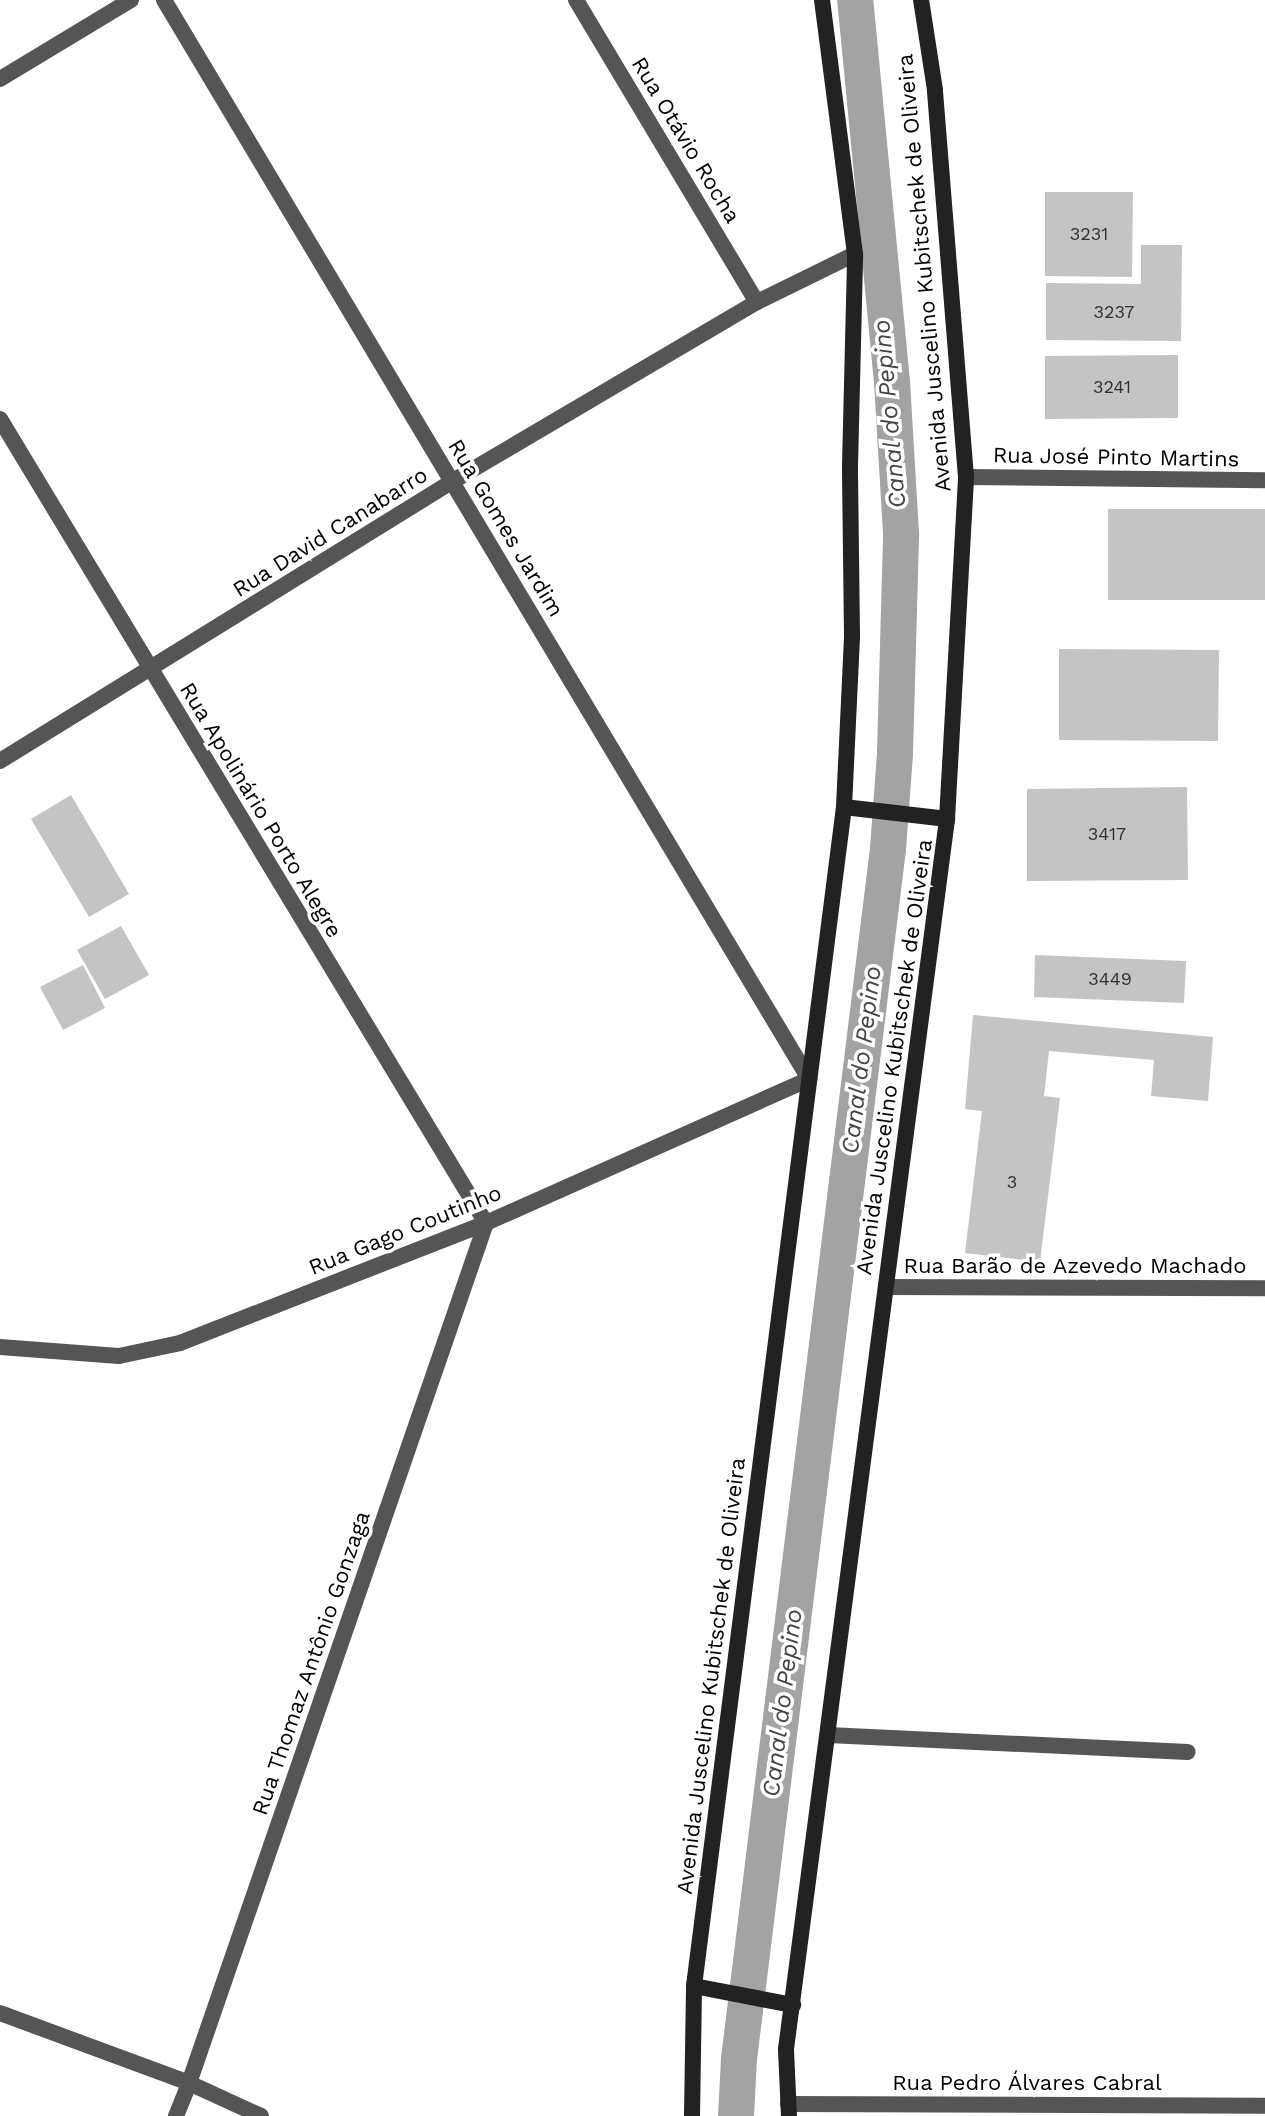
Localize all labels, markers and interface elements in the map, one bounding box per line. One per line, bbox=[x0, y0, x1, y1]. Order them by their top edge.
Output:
street label: Rua Otávio Rocha bbox=[626, 52, 746, 228]
street label: Avenida Juscelino Kubitschek de Oliveira bbox=[892, 52, 956, 494]
house number: 3231 bbox=[1070, 223, 1108, 245]
house number: 3237 bbox=[1094, 301, 1134, 323]
water label: Canal do Pepino bbox=[867, 318, 913, 510]
house number: 3241 bbox=[1093, 376, 1131, 398]
street label: Rua Gomes Jardim bbox=[442, 434, 570, 622]
street label: Rua José Pinto Martins bbox=[992, 442, 1240, 472]
street label: Rua David Canabarro bbox=[228, 461, 432, 603]
street label: Rua Apolinário Porto Alegre bbox=[174, 677, 348, 943]
house number: 3417 bbox=[1088, 823, 1126, 845]
street label: Avenida Juscelino Kubitschek de Oliveira bbox=[850, 837, 938, 1277]
water label: Canal do Pepino bbox=[836, 964, 888, 1156]
house number: 3449 bbox=[1088, 968, 1132, 990]
house number: 3 bbox=[1007, 1171, 1017, 1193]
street label: Rua Gago Coutinho bbox=[305, 1179, 505, 1281]
street label: Rua Barão de Azevedo Machado bbox=[903, 1253, 1247, 1279]
street label: Avenida Juscelino Kubitschek de Oliveira bbox=[671, 1455, 751, 1897]
street label: Rua Thomaz Antônio Gonzaga bbox=[246, 1507, 376, 1819]
water label: Canal do Pepino bbox=[757, 1607, 809, 1799]
street label: Rua Pedro Álvares Cabral bbox=[892, 2070, 1162, 2096]

